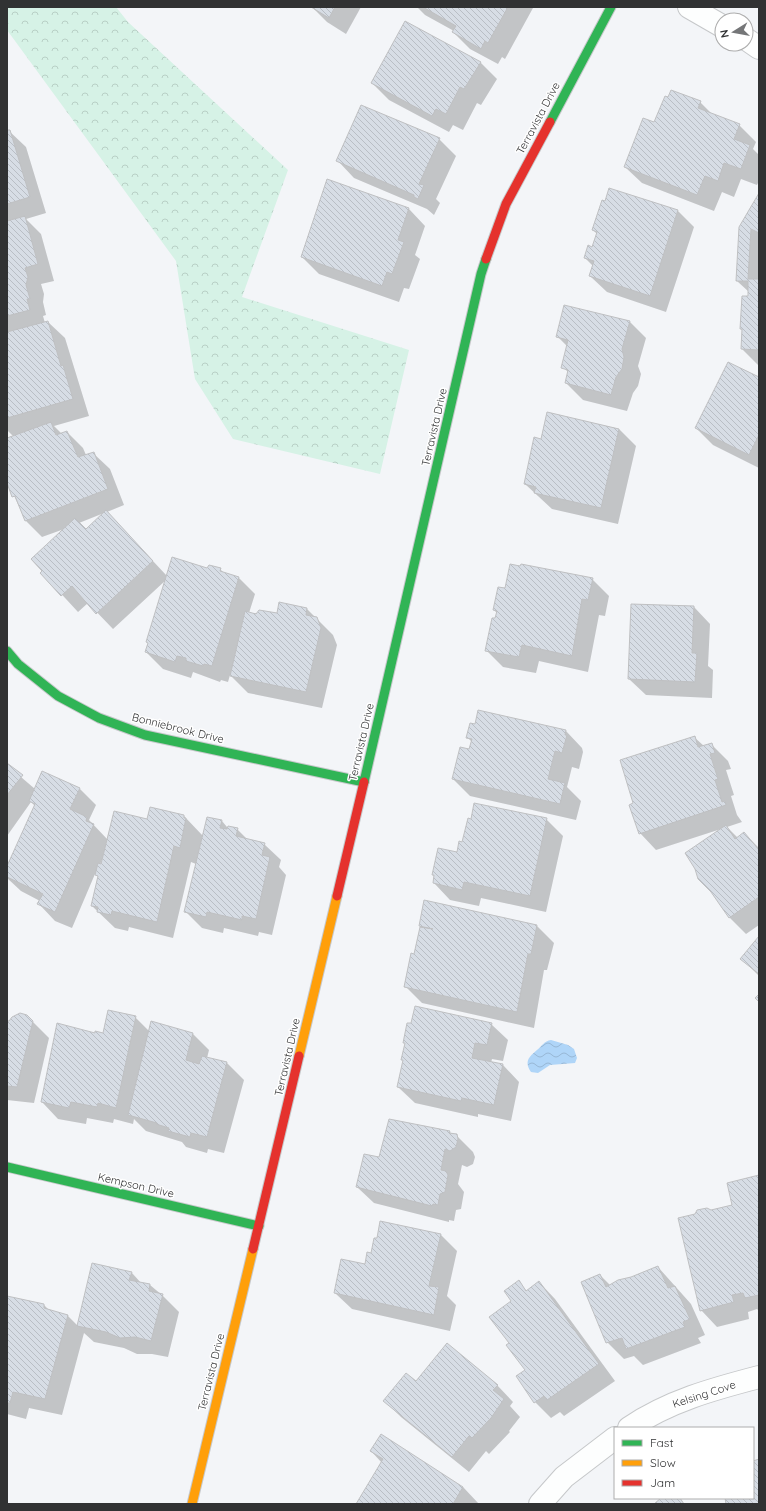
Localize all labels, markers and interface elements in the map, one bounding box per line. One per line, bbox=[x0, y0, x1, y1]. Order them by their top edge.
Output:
north arrow bbox=[714, 12, 754, 52]
text: N bbox=[717, 29, 732, 39]
street label: Terravista Drive bbox=[513, 80, 563, 156]
street label: Terravista Drive bbox=[418, 387, 450, 467]
street label: Terravista Drive bbox=[345, 702, 377, 782]
street label: Bonniebrook Drive bbox=[131, 710, 225, 746]
street label: Terravista Drive bbox=[271, 1017, 303, 1097]
street label: Kempson Drive bbox=[97, 1169, 175, 1201]
street label: Terravista Drive bbox=[195, 1332, 227, 1412]
street label: Kelsing Cove bbox=[671, 1377, 737, 1411]
legend bbox=[614, 1427, 754, 1499]
text: Fast bbox=[650, 1435, 674, 1450]
text: Slow bbox=[650, 1455, 676, 1470]
text: Jam bbox=[650, 1475, 675, 1490]

